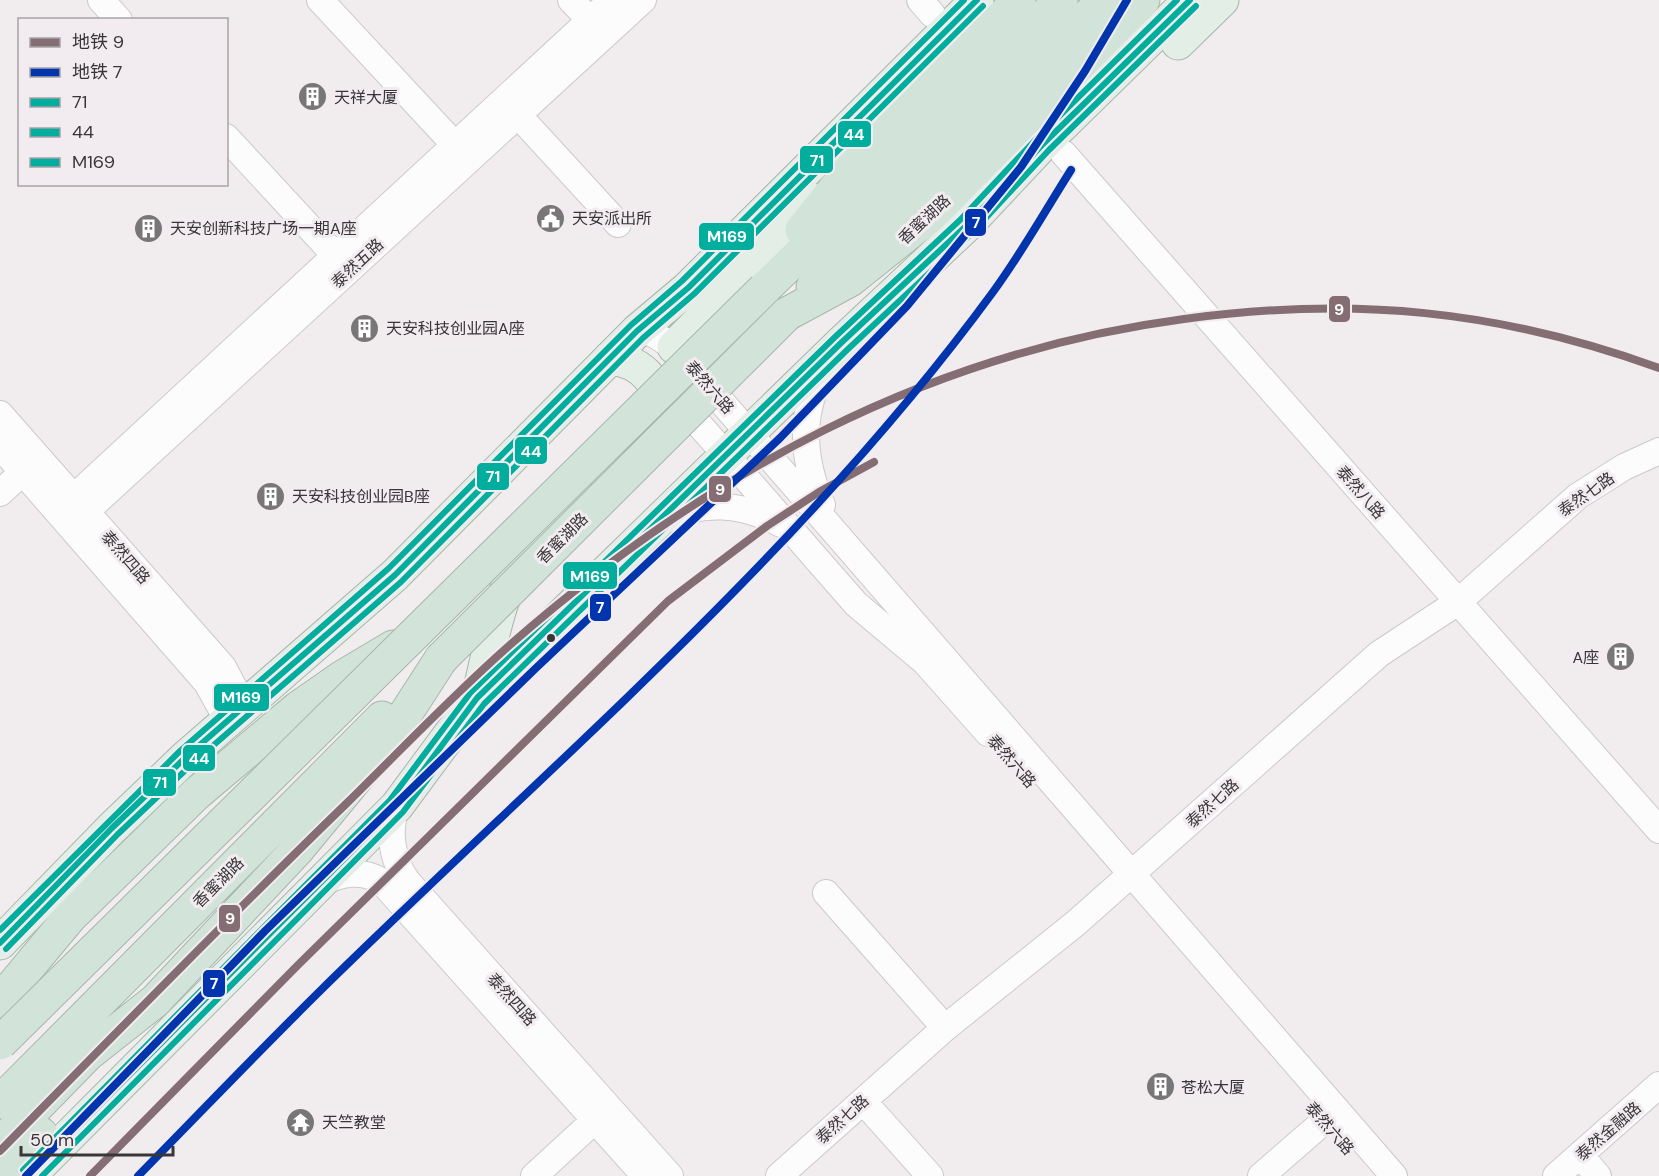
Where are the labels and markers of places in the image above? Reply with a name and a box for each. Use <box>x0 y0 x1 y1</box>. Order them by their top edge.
building icon: 天祥大厦 <box>297 81 329 113</box>
place label: 天祥大厦 <box>334 87 398 108</box>
public building icon: 天安派出所 <box>535 202 567 234</box>
place label: 天安派出所 <box>572 208 652 229</box>
building icon: 天安创新科技广场一期A座 <box>133 212 165 244</box>
place label: 天安创新科技广场一期A座 <box>170 218 357 239</box>
building icon: 天安科技创业园A座 <box>349 312 381 344</box>
place label: 天安科技创业园A座 <box>386 318 525 339</box>
building icon: 天安科技创业园B座 <box>255 480 287 512</box>
place label: 天安科技创业园B座 <box>292 486 430 507</box>
unlabelled marker <box>545 632 557 644</box>
building icon: A座 <box>1604 641 1636 673</box>
place label: A座 <box>1572 647 1599 668</box>
building icon: 苍松大厦 <box>1144 1071 1176 1103</box>
place label: 苍松大厦 <box>1181 1077 1245 1098</box>
temple icon: 天竺教堂 <box>285 1106 317 1138</box>
place label: 天竺教堂 <box>322 1112 386 1133</box>

